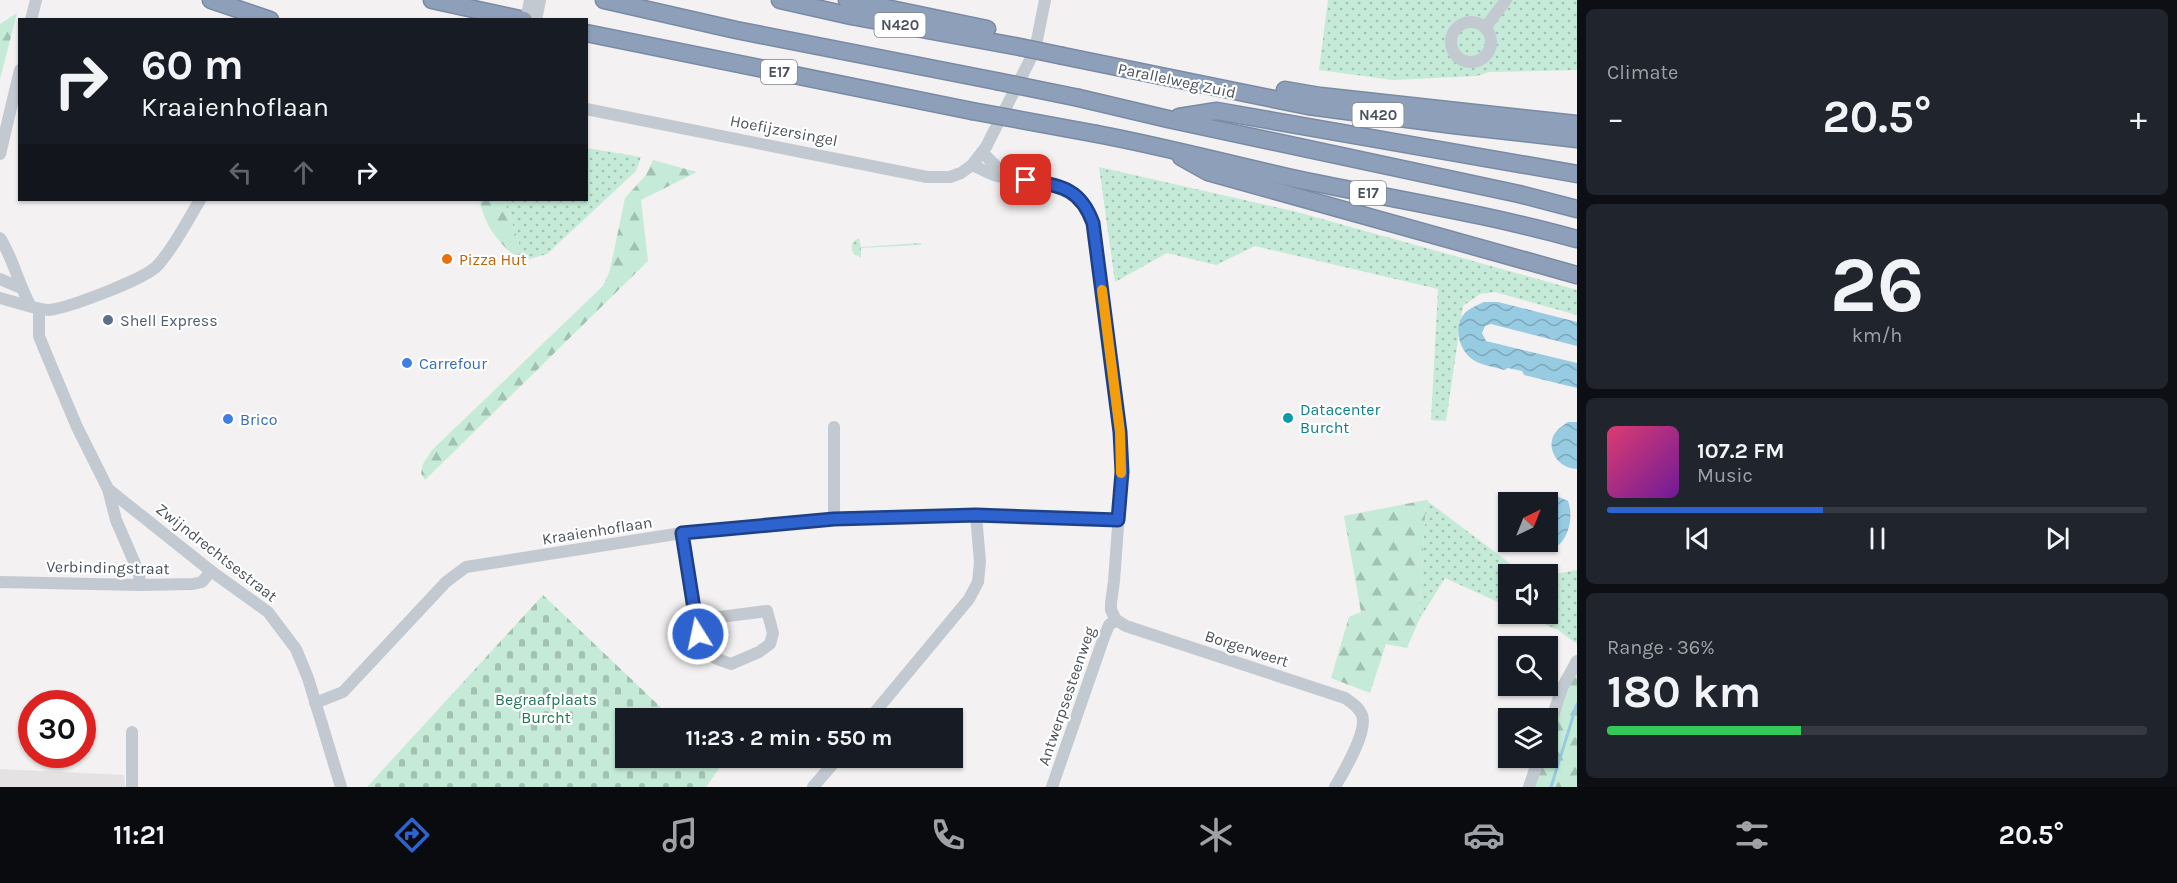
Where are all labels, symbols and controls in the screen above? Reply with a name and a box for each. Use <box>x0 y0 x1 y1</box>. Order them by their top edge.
road number: N420 <box>874 13 926 37</box>
text: 60 m <box>141 40 244 90</box>
icon: right <box>42 42 120 120</box>
street label: Parallelweg Zuid <box>1116 59 1238 102</box>
road number: E17 <box>761 60 797 84</box>
text: Climate <box>1607 61 1678 84</box>
text: Kraaienhoflaan <box>141 91 329 123</box>
text: 20.5° <box>1822 91 1932 143</box>
text: − <box>1607 99 1624 137</box>
text: + <box>2130 99 2147 137</box>
road number: N420 <box>1352 103 1404 127</box>
street label: Hoefijzersingel <box>729 111 839 150</box>
pin <box>1000 154 1051 205</box>
icon: left <box>224 156 257 189</box>
icon: ahead <box>287 156 320 189</box>
icon: right <box>350 156 383 189</box>
icon: arrive <box>1009 163 1042 196</box>
road number: E17 <box>1350 181 1386 205</box>
text: 26 <box>1830 239 1924 331</box>
place label: Pizza Hut <box>459 250 527 269</box>
marker: Pizza Hut <box>440 252 454 266</box>
place label: Shell Express <box>120 311 218 330</box>
marker: Shell Express <box>101 313 115 327</box>
text: km/h <box>1852 324 1902 347</box>
place label: Carrefour <box>419 354 487 373</box>
marker: Carrefour <box>400 356 414 370</box>
place label: Datacenter Burcht <box>1300 400 1381 437</box>
place label: Brico <box>240 410 278 429</box>
marker: Datacenter Burcht <box>1281 411 1295 425</box>
marker: Brico <box>221 412 235 426</box>
text: 107.2 FM <box>1697 438 1785 464</box>
text: Music <box>1697 464 1753 487</box>
north arrow <box>1498 492 1558 552</box>
map controls <box>1498 492 1558 768</box>
street label: Zwijndrechtsestraat <box>152 499 281 606</box>
street label: Kraaienhoflaan <box>541 512 654 549</box>
icon: previous <box>1681 522 1714 555</box>
icon: pause <box>1861 522 1894 555</box>
icon: next <box>2041 522 2074 555</box>
street label: Verbindingstraat <box>46 557 170 578</box>
button: sound <box>1498 564 1558 624</box>
position arrow <box>666 602 730 666</box>
street label: Antwerpsesteenweg <box>1034 624 1099 768</box>
street label: Borgerweert <box>1203 626 1291 671</box>
button: search <box>1498 636 1558 696</box>
text: Range · 36% <box>1607 636 1715 659</box>
text: 180 km <box>1607 666 1761 718</box>
speed limit sign: 30 <box>18 690 96 768</box>
park label: Begraafplaats Burcht <box>495 690 597 727</box>
button: layers <box>1498 708 1558 768</box>
text: 11:23 · 2 min · 550 m <box>686 725 892 751</box>
icon: directions <box>391 814 433 856</box>
icon: music <box>659 814 701 856</box>
icon: phone <box>927 814 969 856</box>
icon: climate <box>1195 814 1237 856</box>
icon: car <box>1463 814 1505 856</box>
icon: filters <box>1731 814 1773 856</box>
text: 11:21 <box>113 819 165 851</box>
text: 20.5° <box>1999 819 2064 851</box>

